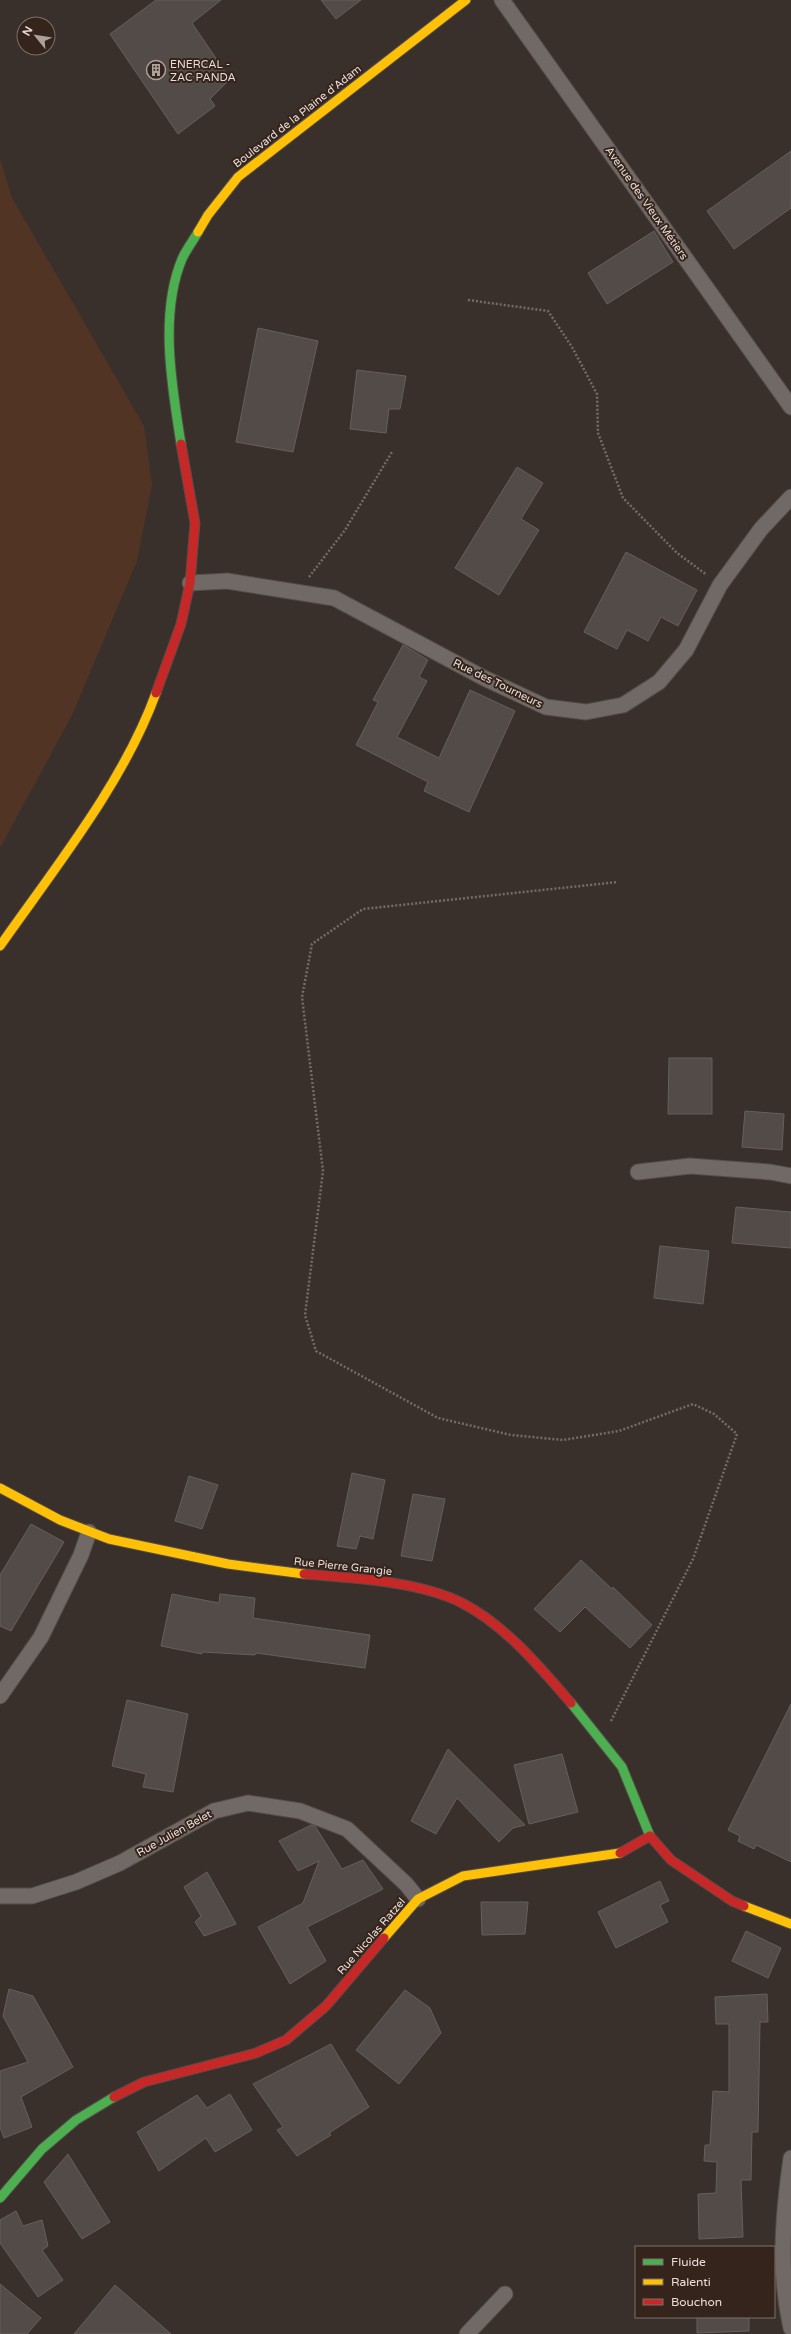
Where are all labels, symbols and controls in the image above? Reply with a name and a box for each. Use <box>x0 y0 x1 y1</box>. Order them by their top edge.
north arrow <box>16 16 56 56</box>
text: N <box>20 24 36 38</box>
place label: ENERCAL - ZAC PANDA <box>170 58 236 84</box>
building icon: ENERCAL - ZAC PANDA <box>145 59 167 81</box>
street label: Boulevard de la Plaine d'Adam <box>231 62 364 170</box>
street label: Avenue des Vieux Métiers <box>603 144 691 262</box>
street label: Rue des Tourneurs <box>451 656 545 711</box>
street label: Rue Pierre Grangie <box>293 1555 393 1578</box>
street label: Rue Julien Belet <box>135 1807 214 1859</box>
street label: Rue Nicolas Ratzel <box>335 1895 408 1977</box>
legend <box>635 2246 775 2318</box>
text: Fluide <box>671 2255 706 2269</box>
text: Ralenti <box>671 2275 711 2289</box>
text: Bouchon <box>671 2295 722 2309</box>

